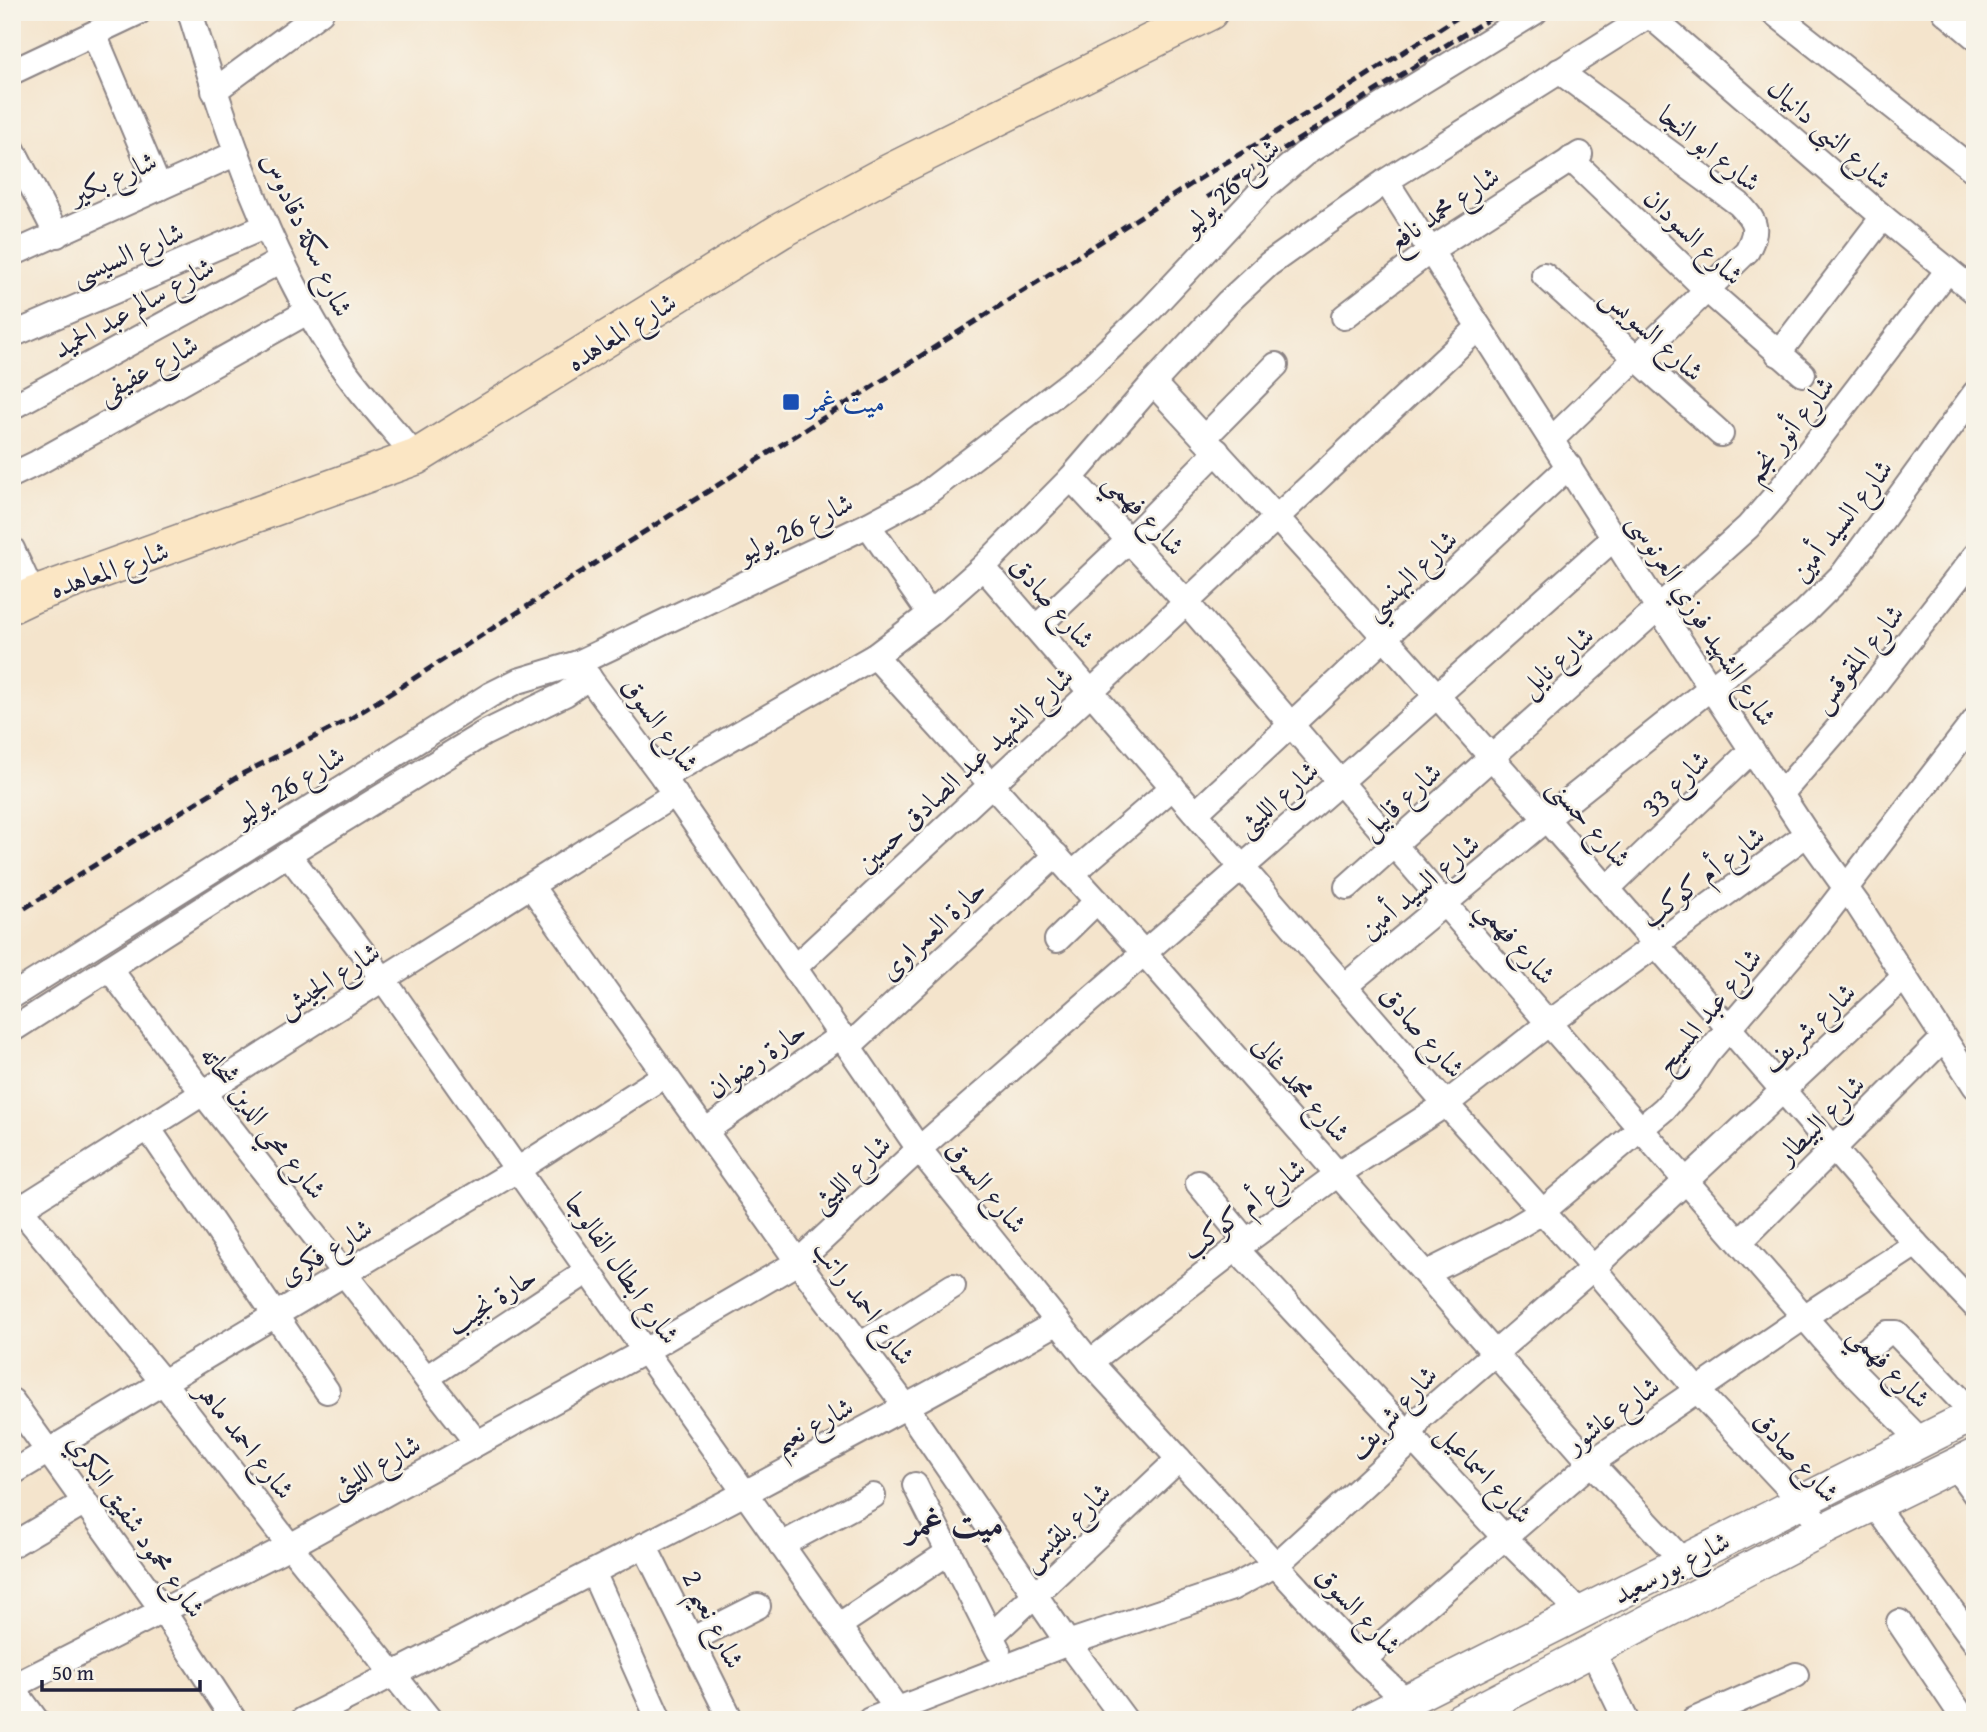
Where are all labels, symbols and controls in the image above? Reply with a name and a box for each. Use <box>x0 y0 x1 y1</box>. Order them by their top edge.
street label: شارع النبى دانيال <box>1756 67 1902 201</box>
street label: شارع ابو النجا <box>1647 94 1771 204</box>
street label: شارع 26 يوليو <box>1169 128 1291 249</box>
street label: شارع بكير <box>60 139 165 219</box>
street label: شارع سكة دقادوس <box>249 144 365 325</box>
street label: شارع محمد نافع <box>1378 155 1511 265</box>
street label: شارع السودان <box>1632 177 1754 297</box>
street label: شارع السيسى <box>64 210 191 298</box>
street label: شارع سالم عبد الحميد <box>44 245 224 372</box>
street label: شارع السويس <box>1590 275 1714 393</box>
street label: شارع المعاهده <box>557 280 686 384</box>
street label: شارع عفيفى <box>88 323 207 416</box>
street label: شارع أنور نجم <box>1734 366 1849 495</box>
place label: ميت غمر <box>804 381 885 422</box>
marker: ميت غمر <box>781 392 801 412</box>
street label: شارع السيد أمين <box>1779 449 1905 593</box>
street label: شارع فهمي <box>1090 461 1196 569</box>
street label: شارع 26 يوليو <box>727 481 861 577</box>
street label: شارع الشهيد فوزي العرنوسى <box>1615 504 1788 736</box>
street label: شارع البهنسي <box>1353 519 1471 633</box>
street label: شارع المعاهده <box>44 529 175 612</box>
street label: شارع صادق <box>998 546 1106 660</box>
street label: شارع المقوقس <box>1800 594 1916 723</box>
street label: شارع نايل <box>1509 615 1605 709</box>
street label: شارع الشهيد عبد الصادق حسين <box>845 656 1085 884</box>
street label: شارع السوق <box>609 667 710 783</box>
street label: شارع 26 يوليو <box>223 734 354 840</box>
street label: شارع 33 <box>1631 739 1721 829</box>
street label: شارع الليثى <box>1226 750 1330 848</box>
street label: شارع قابيل <box>1349 751 1453 851</box>
street label: شارع حسنى <box>1536 767 1642 879</box>
street label: شارع أم كوكب <box>1631 815 1776 940</box>
street label: شارع السيد أمين <box>1349 823 1491 951</box>
street label: حارة العمراوى <box>869 868 994 989</box>
street label: شارع فهمي <box>1463 888 1567 998</box>
street label: شارع الجيش <box>268 931 390 1030</box>
street label: شارع عبد المسيح <box>1644 938 1775 1084</box>
street label: شارع شريف <box>1751 972 1867 1084</box>
street label: شارع صادق <box>1368 975 1476 1089</box>
street label: حارة رضوان <box>697 1009 814 1108</box>
street label: شارع محمد غالى <box>1241 1024 1361 1154</box>
street label: شارع محي الدين شحاته <box>186 1036 338 1212</box>
street label: شارع البيطار <box>1763 1064 1877 1178</box>
street label: شارع الليثى <box>800 1124 902 1224</box>
street label: شارع السوق <box>934 1130 1038 1244</box>
street label: شارع أم كوكب <box>1172 1147 1317 1272</box>
street label: شارع ابطال الفالوجا <box>553 1183 691 1354</box>
street label: شارع فكرى <box>270 1206 381 1298</box>
street label: شارع احمد راتب <box>801 1230 926 1376</box>
street label: حارة نجيب <box>437 1255 544 1344</box>
street label: شارع فهمي <box>1835 1314 1941 1422</box>
street label: شارع شريف <box>1337 1355 1449 1471</box>
street label: شارع عاشور <box>1553 1365 1670 1467</box>
street label: شارع احمد ماهر <box>182 1369 306 1510</box>
street label: شارع نعيم <box>765 1385 864 1469</box>
street label: شارع صادق <box>1741 1400 1850 1514</box>
street label: شارع اسماعيل <box>1425 1413 1543 1535</box>
street label: شارع الليثى <box>322 1423 430 1510</box>
street label: شارع محمود شفيق البكري <box>55 1424 217 1628</box>
street label: شارع بلقيس <box>1010 1472 1122 1583</box>
district label: ميت غمر <box>902 1497 1004 1548</box>
street label: شارع بورسعيد <box>1605 1519 1739 1617</box>
street label: شارع السوق <box>1304 1555 1412 1667</box>
street label: شارع نعيم 2 <box>666 1562 756 1679</box>
scale bar <box>42 1648 200 1692</box>
text: 50 m <box>52 1657 94 1688</box>

